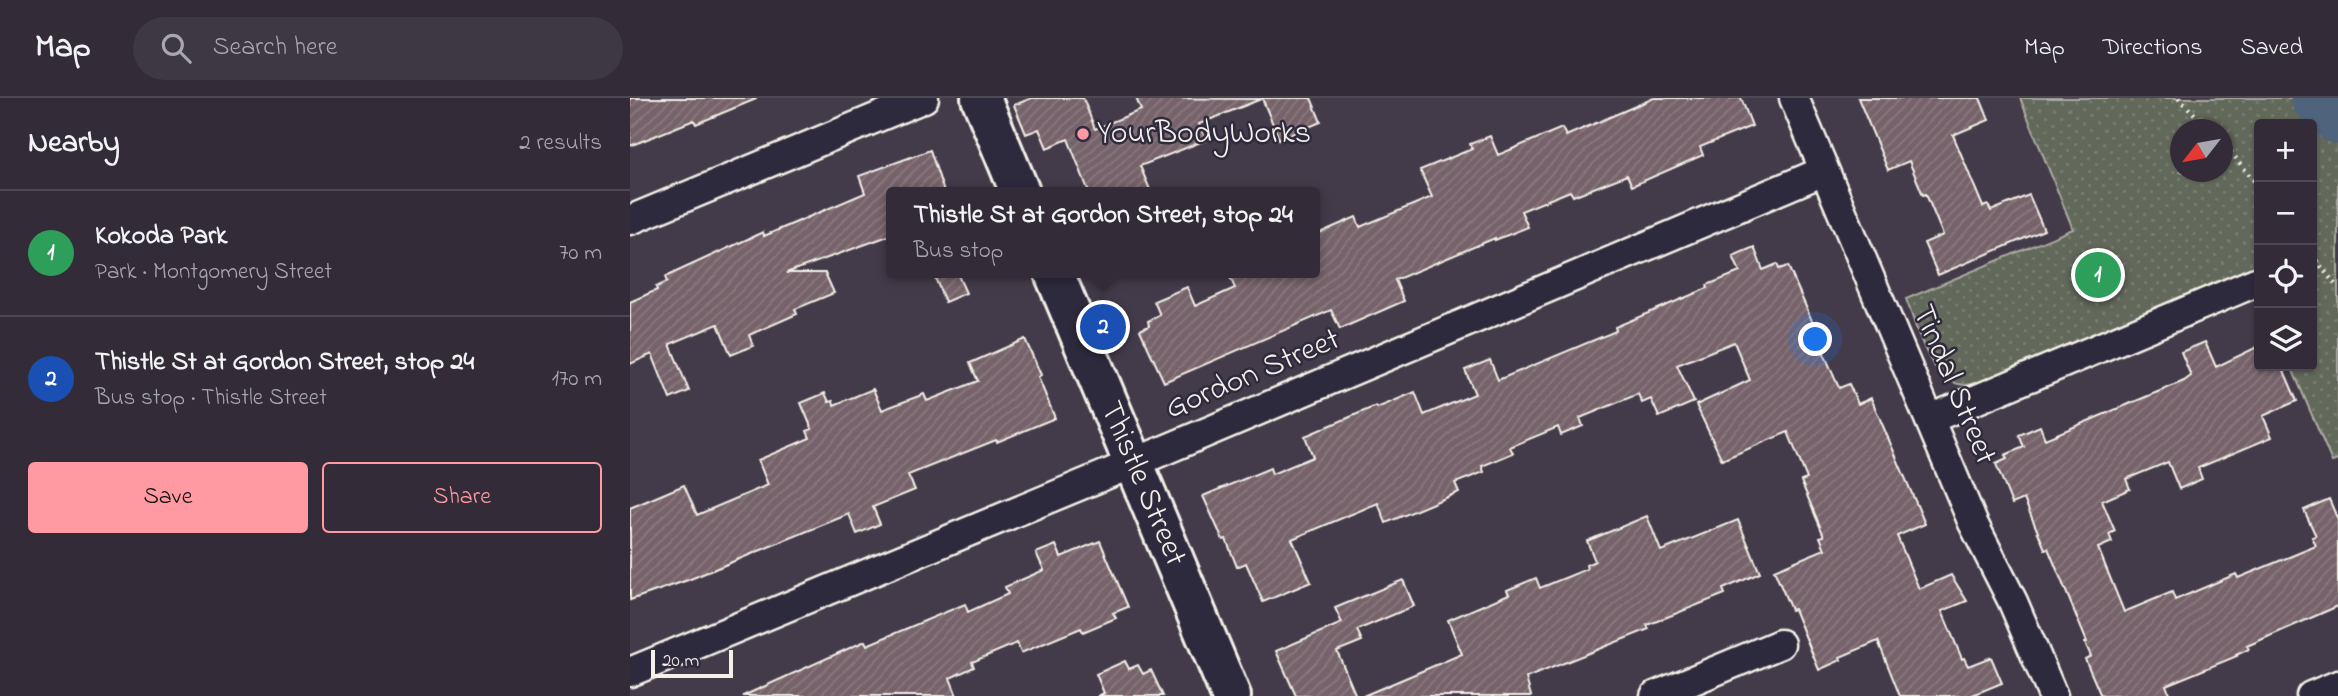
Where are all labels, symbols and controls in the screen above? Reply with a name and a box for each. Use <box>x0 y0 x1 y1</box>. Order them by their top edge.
search box <box>133 17 623 80</box>
text: Map <box>35 24 91 72</box>
icon: search <box>157 29 195 67</box>
text: Search here <box>213 29 337 67</box>
text: Map <box>2024 31 2065 66</box>
text: Directions <box>2103 31 2202 66</box>
text: Saved <box>2240 31 2303 66</box>
place label: YourBodyWorks <box>1097 111 1311 158</box>
north arrow <box>2170 119 2233 182</box>
map controls <box>2254 119 2317 371</box>
button: + <box>2254 119 2317 182</box>
text: Nearby <box>28 122 120 166</box>
marker: YourBodyWorks <box>1075 126 1091 142</box>
text: 2 results <box>519 127 602 160</box>
button: − <box>2254 182 2317 245</box>
popup <box>886 187 1320 278</box>
text: Thistle St at Gordon Street, stop 24 <box>913 197 1293 235</box>
text: Kokoda Park <box>95 218 227 256</box>
text: Bus stop <box>913 235 1003 268</box>
text: 1 <box>47 237 55 270</box>
text: 70 m <box>559 237 602 270</box>
button: locate <box>2254 245 2317 308</box>
pin: 1 <box>2075 249 2121 301</box>
text: Park · Montgomery Street <box>95 256 332 289</box>
street label: Tindal Street <box>1898 298 2008 472</box>
pin: 2 <box>1080 301 1126 353</box>
button: layers <box>2254 308 2317 371</box>
street label: Gordon Street <box>1158 317 1348 433</box>
your location <box>1798 322 1832 356</box>
text: Thistle St at Gordon Street, stop 24 <box>95 344 474 382</box>
text: 2 <box>45 363 57 396</box>
text: 170 m <box>552 363 602 396</box>
text: Bus stop · Thistle Street <box>95 382 327 415</box>
street label: Thistle Street <box>1086 394 1198 574</box>
button: Save <box>28 462 308 533</box>
button: Share <box>322 462 602 533</box>
scale bar <box>651 647 733 679</box>
text: 20 m <box>662 648 699 675</box>

